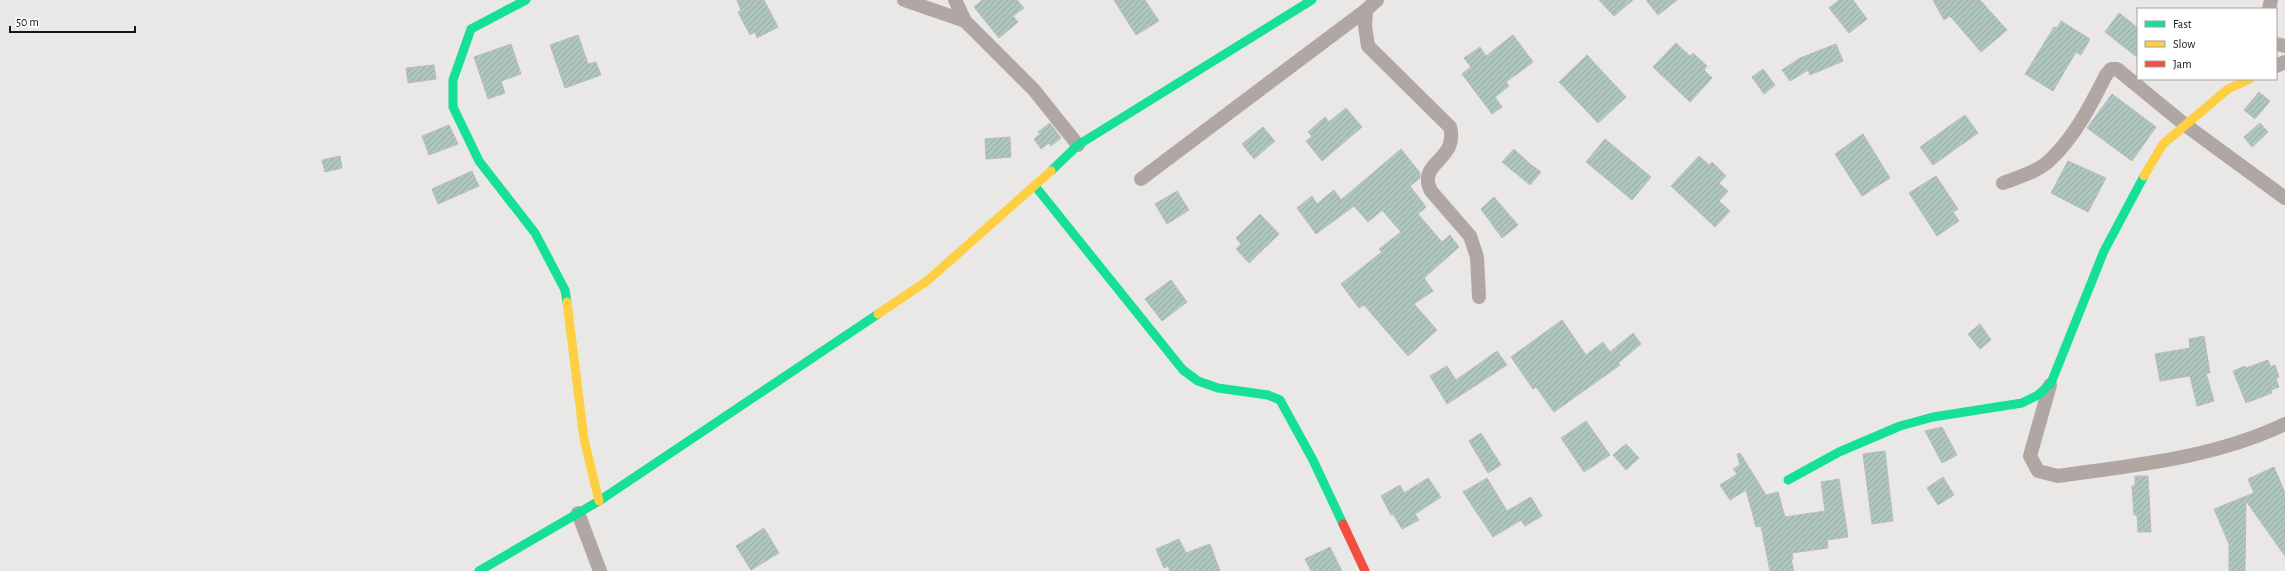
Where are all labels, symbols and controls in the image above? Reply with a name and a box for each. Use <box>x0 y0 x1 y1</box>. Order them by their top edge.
scale bar <box>10 8 135 34</box>
legend <box>2137 8 2277 80</box>
text: 50 m <box>16 16 39 28</box>
text: Fast <box>2173 18 2192 30</box>
text: Slow <box>2173 38 2195 50</box>
text: Jam <box>2173 58 2192 70</box>

